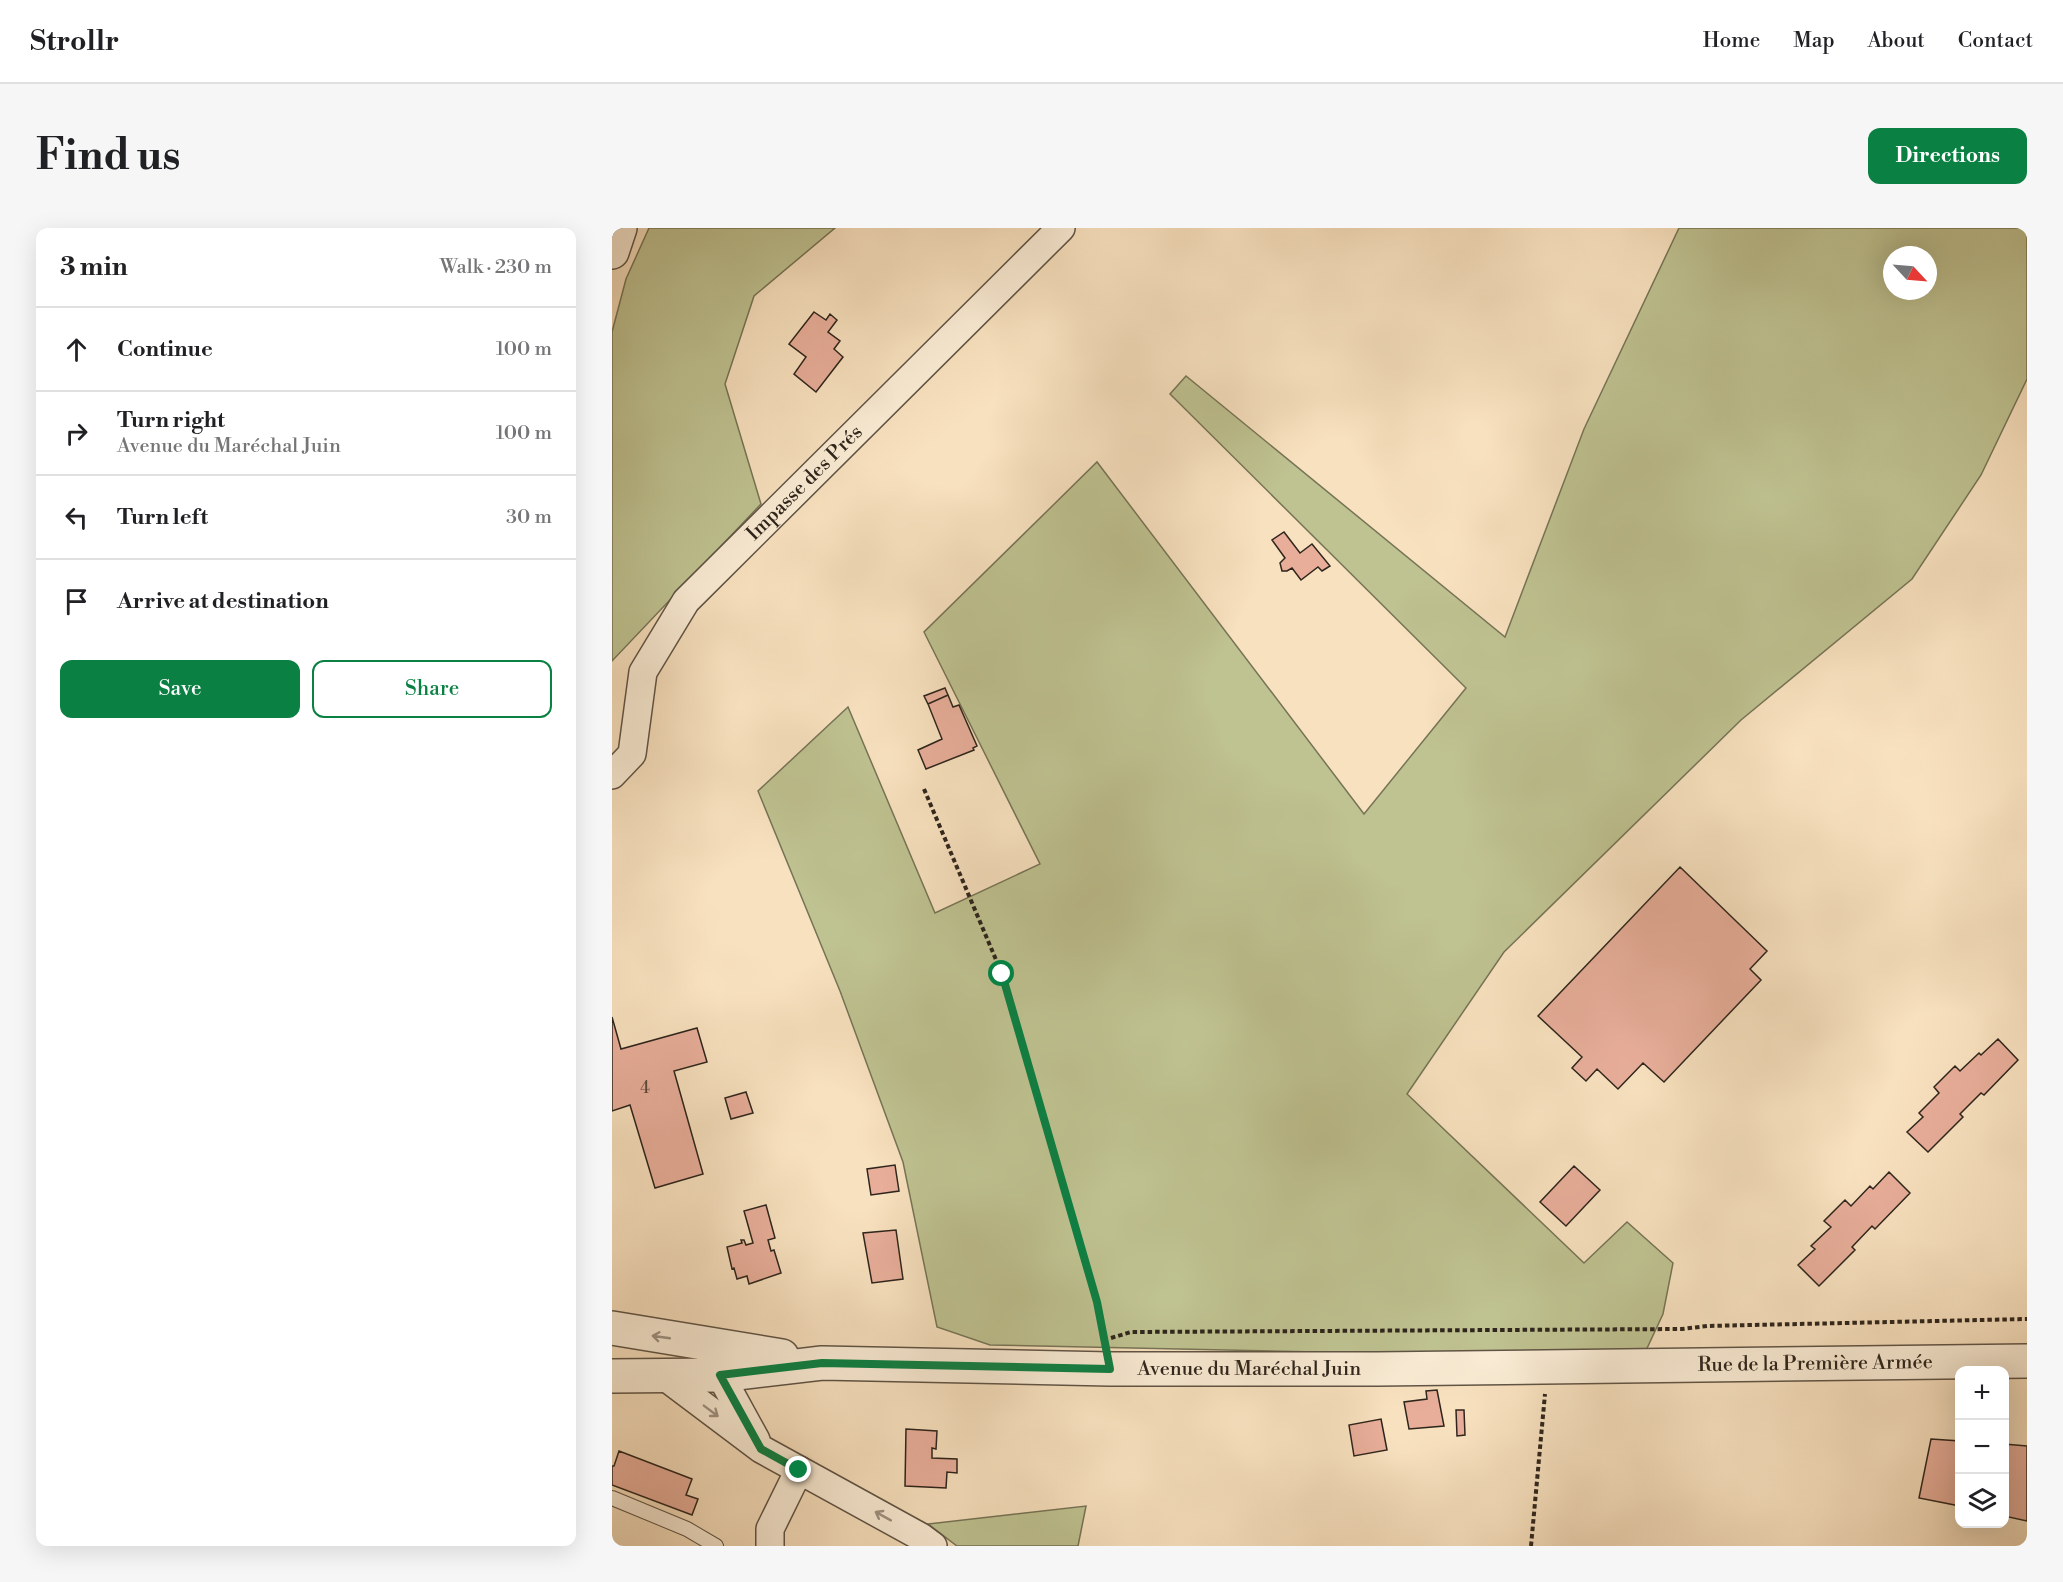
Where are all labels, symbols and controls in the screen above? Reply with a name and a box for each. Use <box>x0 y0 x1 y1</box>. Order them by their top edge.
text: Strollr <box>30 24 119 59</box>
text: Home <box>1703 28 1760 54</box>
text: Map <box>1793 28 1835 54</box>
text: About <box>1868 28 1925 54</box>
text: Contact <box>1958 28 2033 54</box>
button: Directions <box>1868 128 2027 184</box>
text: Find us <box>36 130 180 183</box>
north arrow <box>1883 246 1937 300</box>
text: 3 min <box>60 251 128 283</box>
text: Walk · 230 m <box>440 255 552 280</box>
icon: ahead <box>60 333 93 366</box>
text: Continue <box>117 336 213 363</box>
text: 100 m <box>496 337 552 362</box>
text: Turn right <box>117 407 225 434</box>
icon: right <box>60 417 93 450</box>
street label: Impasse des Prés <box>741 420 868 546</box>
text: 100 m <box>496 421 552 446</box>
text: Avenue du Maréchal Juin <box>117 434 341 459</box>
icon: left <box>60 501 93 534</box>
text: Turn left <box>117 504 208 531</box>
text: 30 m <box>506 505 552 530</box>
icon: arrive <box>60 585 93 618</box>
text: Arrive at destination <box>117 588 329 615</box>
button: Save <box>60 660 300 718</box>
button: Share <box>312 660 552 718</box>
route start <box>988 960 1014 986</box>
house number: 4 <box>640 1078 650 1098</box>
one-way arrow <box>651 1331 671 1342</box>
street label: Rue de la Première Armée <box>1698 1350 1933 1378</box>
street label: Avenue du Maréchal Juin <box>1136 1357 1361 1382</box>
map controls <box>1955 1366 2009 1528</box>
button: + <box>1955 1366 2009 1420</box>
one-way arrow <box>702 1405 718 1418</box>
button: − <box>1955 1420 2009 1474</box>
route end <box>785 1456 811 1482</box>
button: layers <box>1955 1474 2009 1528</box>
one-way arrow <box>875 1510 892 1522</box>

